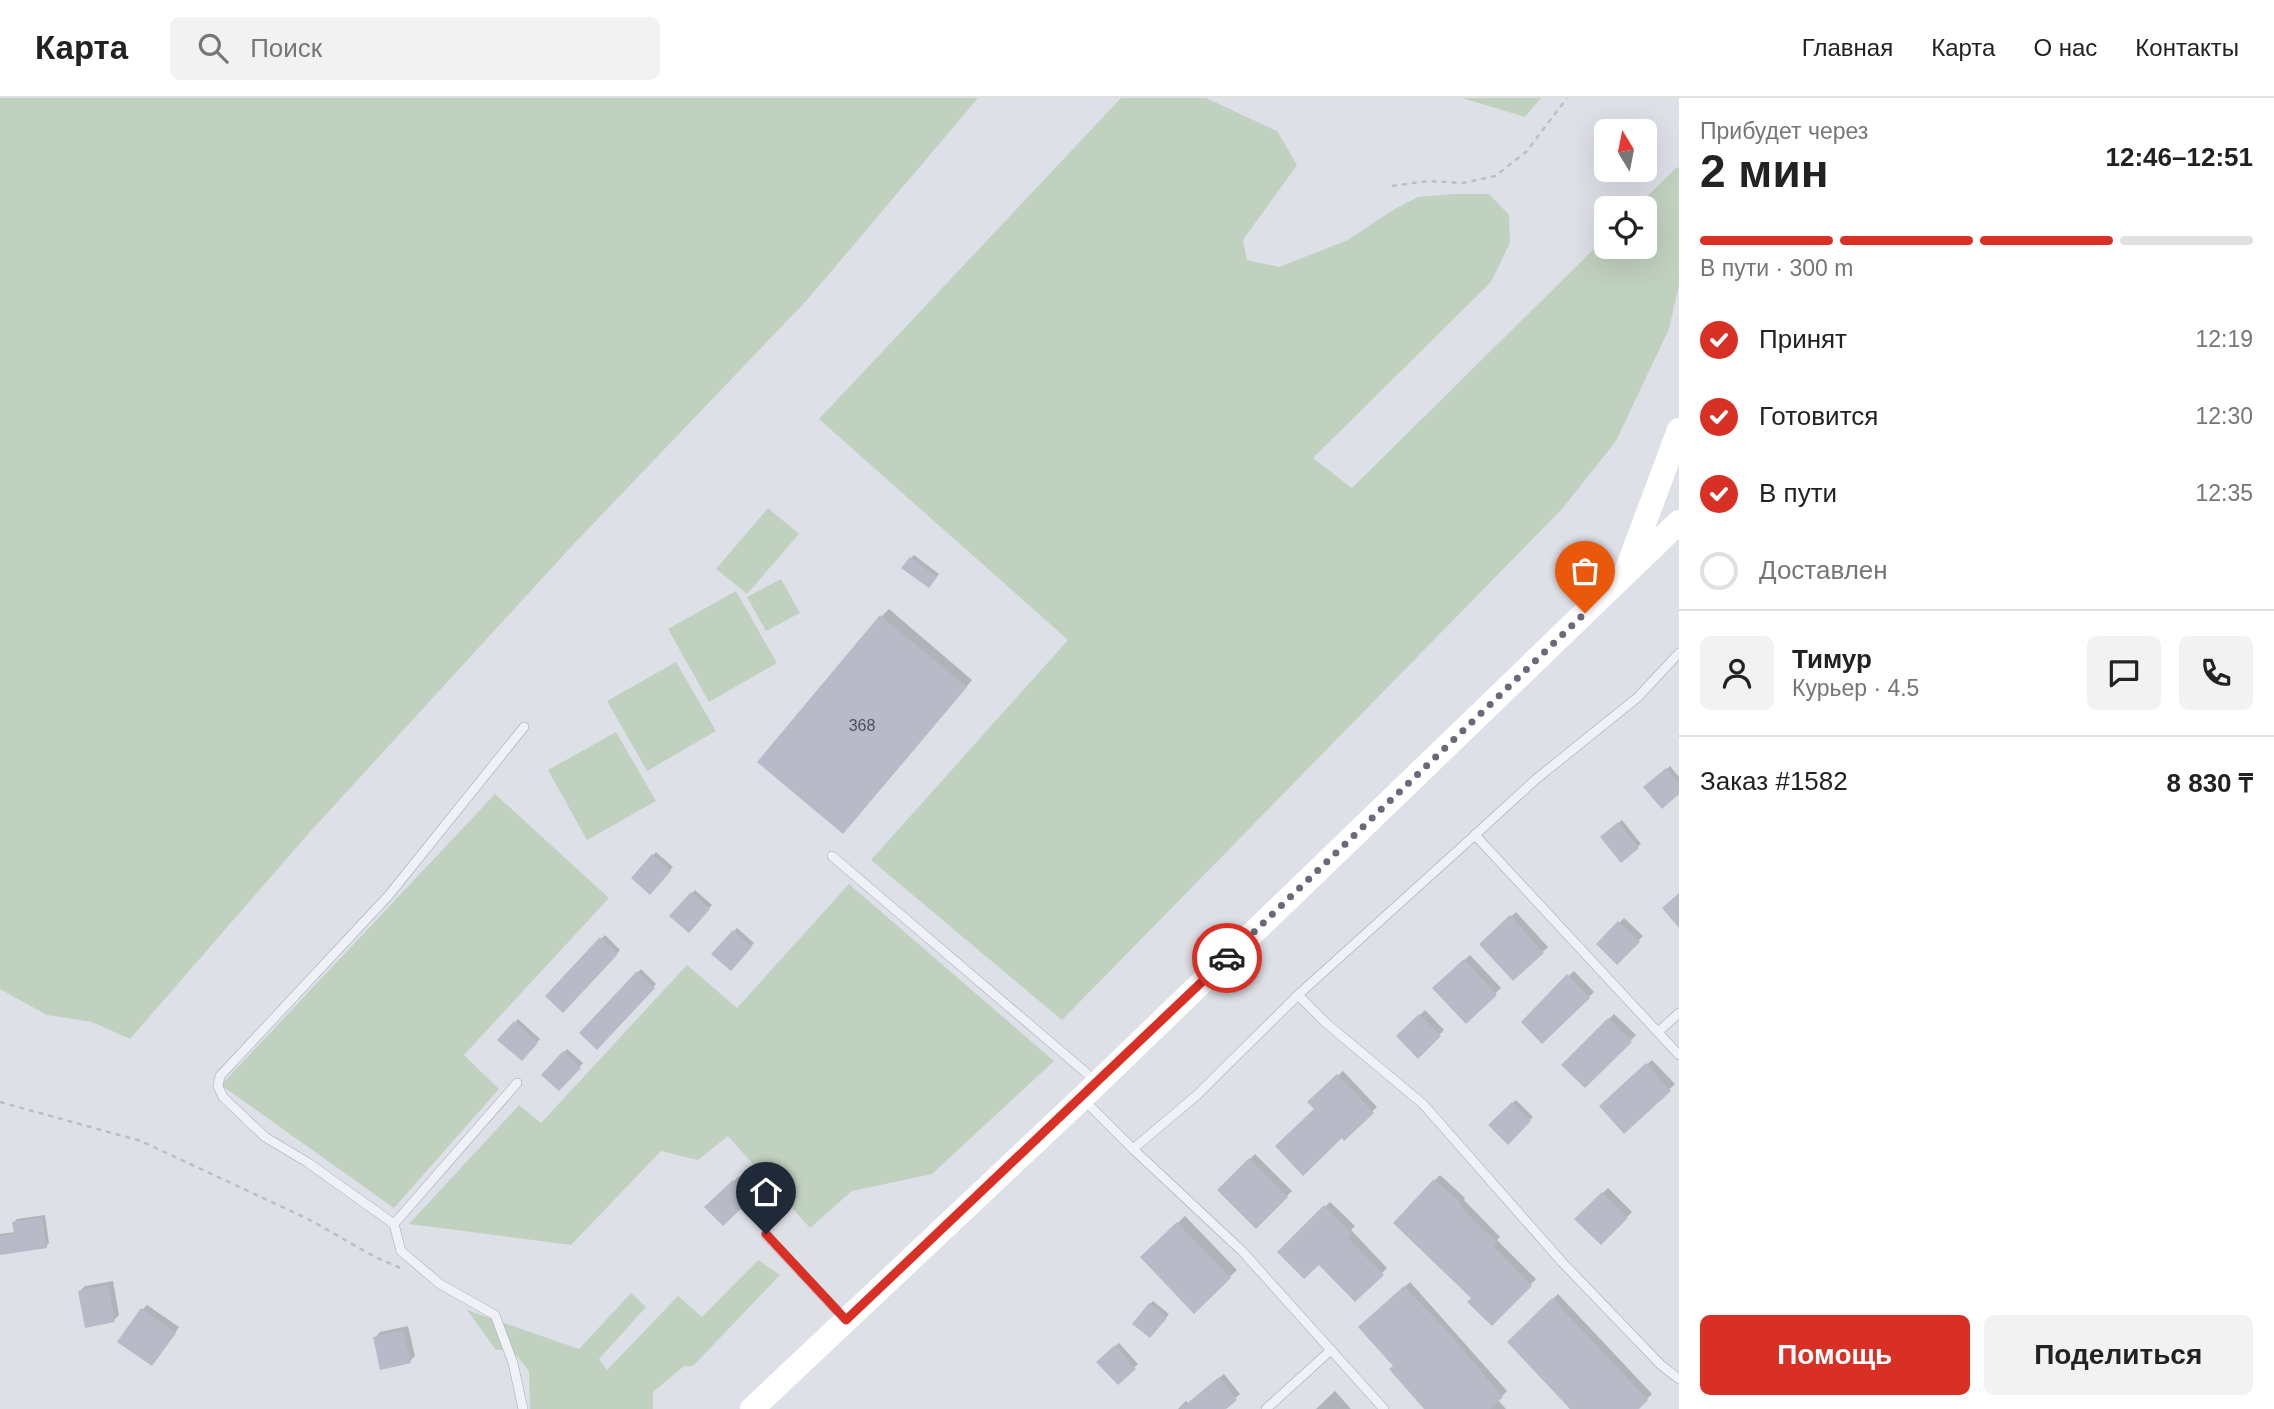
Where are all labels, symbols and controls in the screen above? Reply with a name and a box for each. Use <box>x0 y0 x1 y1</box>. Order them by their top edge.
search box <box>170 17 660 80</box>
text: Карта <box>35 29 128 66</box>
icon: search <box>194 29 232 67</box>
text: Поиск <box>250 33 322 63</box>
text: Главная <box>1802 34 1893 61</box>
text: Карта <box>1931 34 1995 61</box>
text: О нас <box>2033 34 2097 61</box>
text: Контакты <box>2135 34 2239 61</box>
text: Прибудет через <box>1700 118 1868 144</box>
north arrow <box>1594 119 1657 182</box>
map controls <box>1594 119 1657 259</box>
text: 12:46–12:51 <box>2106 142 2253 172</box>
text: 2 мин <box>1700 145 1828 197</box>
button: locate <box>1594 196 1657 259</box>
text: В пути · 300 m <box>1700 255 1853 281</box>
icon: check <box>1700 321 1738 359</box>
text: Принят <box>1759 324 1847 354</box>
text: 12:19 <box>2195 326 2253 352</box>
icon: check <box>1700 398 1738 436</box>
text: Готовится <box>1759 401 1878 431</box>
text: 12:30 <box>2195 403 2253 429</box>
icon: check <box>1700 475 1738 513</box>
text: В пути <box>1759 478 1837 508</box>
text: 12:35 <box>2195 480 2253 506</box>
pin <box>1555 541 1615 613</box>
icon: bag <box>1566 552 1604 590</box>
text: Доставлен <box>1759 555 1888 585</box>
button: person <box>1700 636 1774 710</box>
button: chat <box>2087 636 2161 710</box>
button: phone <box>2179 636 2253 710</box>
text: Тимур <box>1792 644 1872 674</box>
text: Курьер · 4.5 <box>1792 675 1919 701</box>
house number: 368 <box>849 717 875 734</box>
text: Заказ #1582 <box>1700 766 1848 796</box>
text: 8 830 ₸ <box>2167 768 2253 798</box>
courier <box>1192 923 1262 993</box>
icon: car <box>1208 939 1246 977</box>
pin <box>736 1162 796 1234</box>
icon: home <box>747 1173 785 1211</box>
button: Помощь <box>1700 1315 1970 1395</box>
button: Поделиться <box>1984 1315 2253 1395</box>

